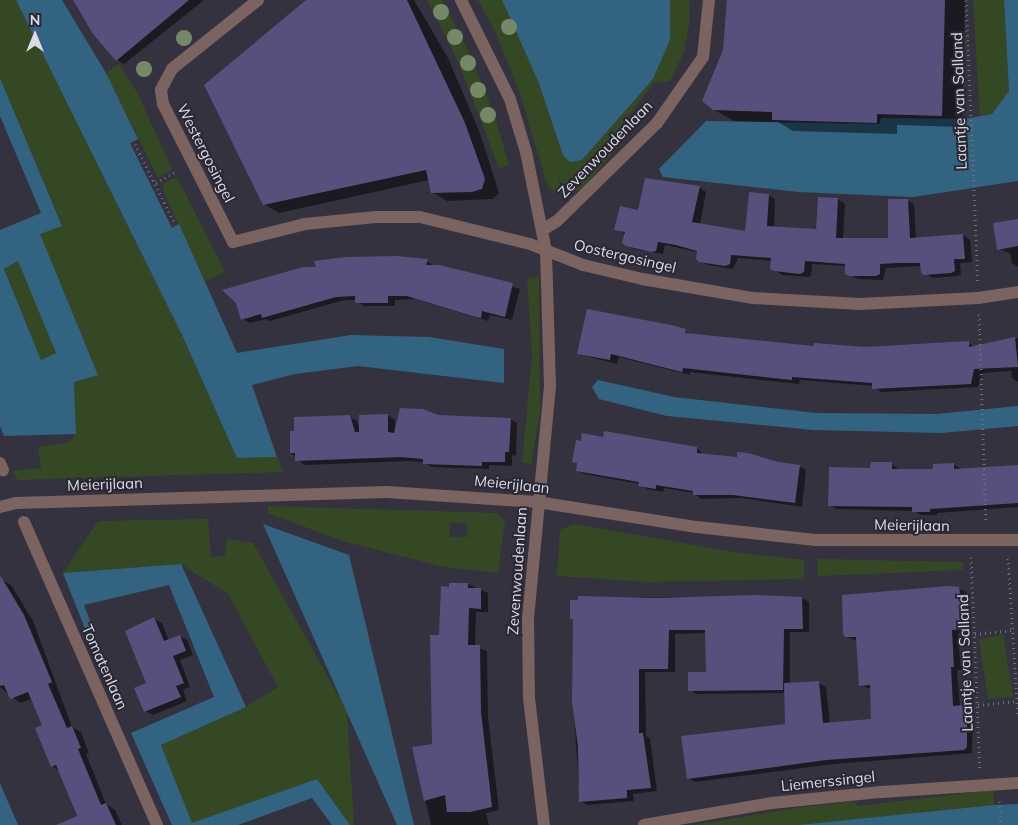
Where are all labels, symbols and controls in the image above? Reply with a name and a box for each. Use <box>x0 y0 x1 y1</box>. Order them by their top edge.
north arrow <box>10 10 60 60</box>
text: N <box>30 11 40 29</box>
street label: Laantje van Salland <box>948 32 970 170</box>
street label: Zevenwoudenlaan <box>554 97 656 201</box>
street label: Westergosingel <box>173 101 239 205</box>
street label: Oostergosingel <box>572 235 678 277</box>
street label: Meierijlaan <box>473 471 551 497</box>
street label: Meierijlaan <box>67 474 143 494</box>
street label: Zevenwoudenlaan <box>504 507 530 635</box>
street label: Meierijlaan <box>874 515 950 535</box>
street label: Laantje van Salland <box>954 594 976 732</box>
street label: Tomatenlaan <box>78 622 132 712</box>
street label: Liemerssingel <box>780 767 876 795</box>

